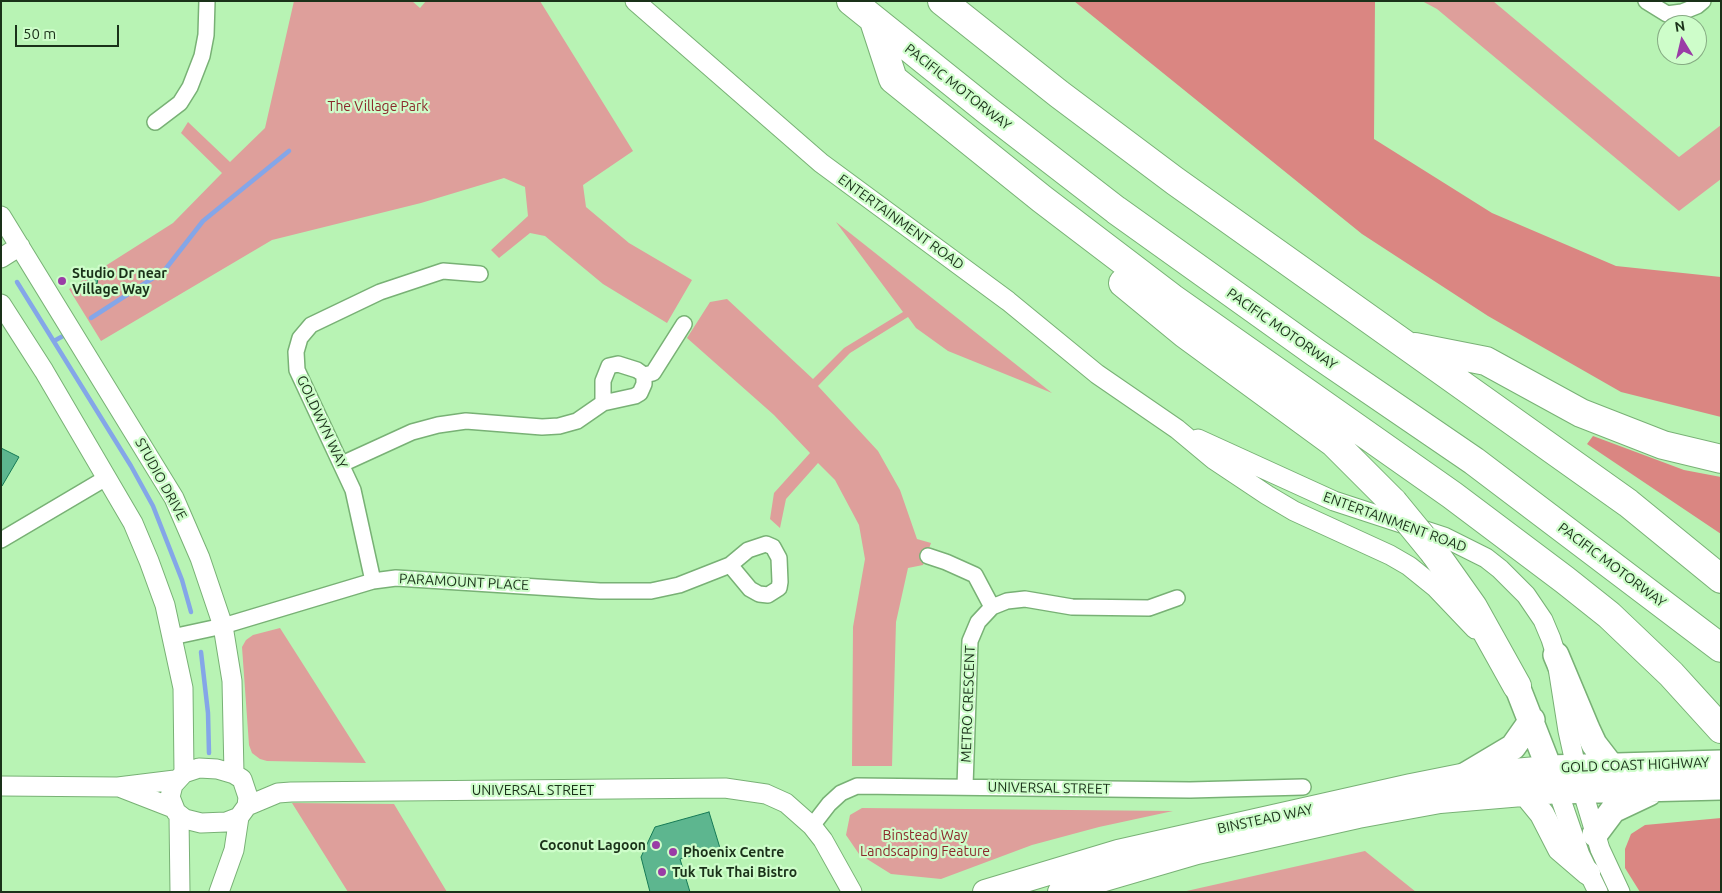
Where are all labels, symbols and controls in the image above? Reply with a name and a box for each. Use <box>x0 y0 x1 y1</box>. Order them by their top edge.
scale bar <box>18 15 121 47</box>
north arrow <box>1657 15 1707 65</box>
text: N <box>1673 17 1686 35</box>
text: 50 m <box>23 25 56 42</box>
street label: PACIFIC MOTORWAY <box>901 40 1015 134</box>
park label: The Village Park <box>328 98 428 114</box>
street label: ENTERTAINMENT ROAD <box>835 171 967 273</box>
place label: Studio Dr near Village Way <box>72 265 167 298</box>
marker: Studio Dr near Village Way <box>56 275 68 287</box>
street label: PACIFIC MOTORWAY <box>1224 285 1340 373</box>
street label: GOLDWYN WAY <box>293 373 351 471</box>
street label: STUDIO DRIVE <box>132 435 190 523</box>
street label: ENTERTAINMENT ROAD <box>1321 488 1469 556</box>
street label: PACIFIC MOTORWAY <box>1555 519 1669 611</box>
street label: PARAMOUNT PLACE <box>399 570 529 594</box>
street label: METRO CRESCENT <box>958 645 978 763</box>
street label: GOLD COAST HIGHWAY <box>1560 754 1710 776</box>
street label: UNIVERSAL STREET <box>988 779 1110 797</box>
street label: UNIVERSAL STREET <box>472 782 594 798</box>
street label: BINSTEAD WAY <box>1216 801 1314 837</box>
park label: Binstead Way Landscaping Feature <box>860 827 990 860</box>
place label: Coconut Lagoon <box>539 837 646 853</box>
marker: Coconut Lagoon <box>650 839 662 851</box>
place label: Phoenix Centre <box>683 844 784 860</box>
marker: Phoenix Centre <box>667 846 679 858</box>
place label: Tuk Tuk Thai Bistro <box>672 864 797 880</box>
marker: Tuk Tuk Thai Bistro <box>656 866 668 878</box>

